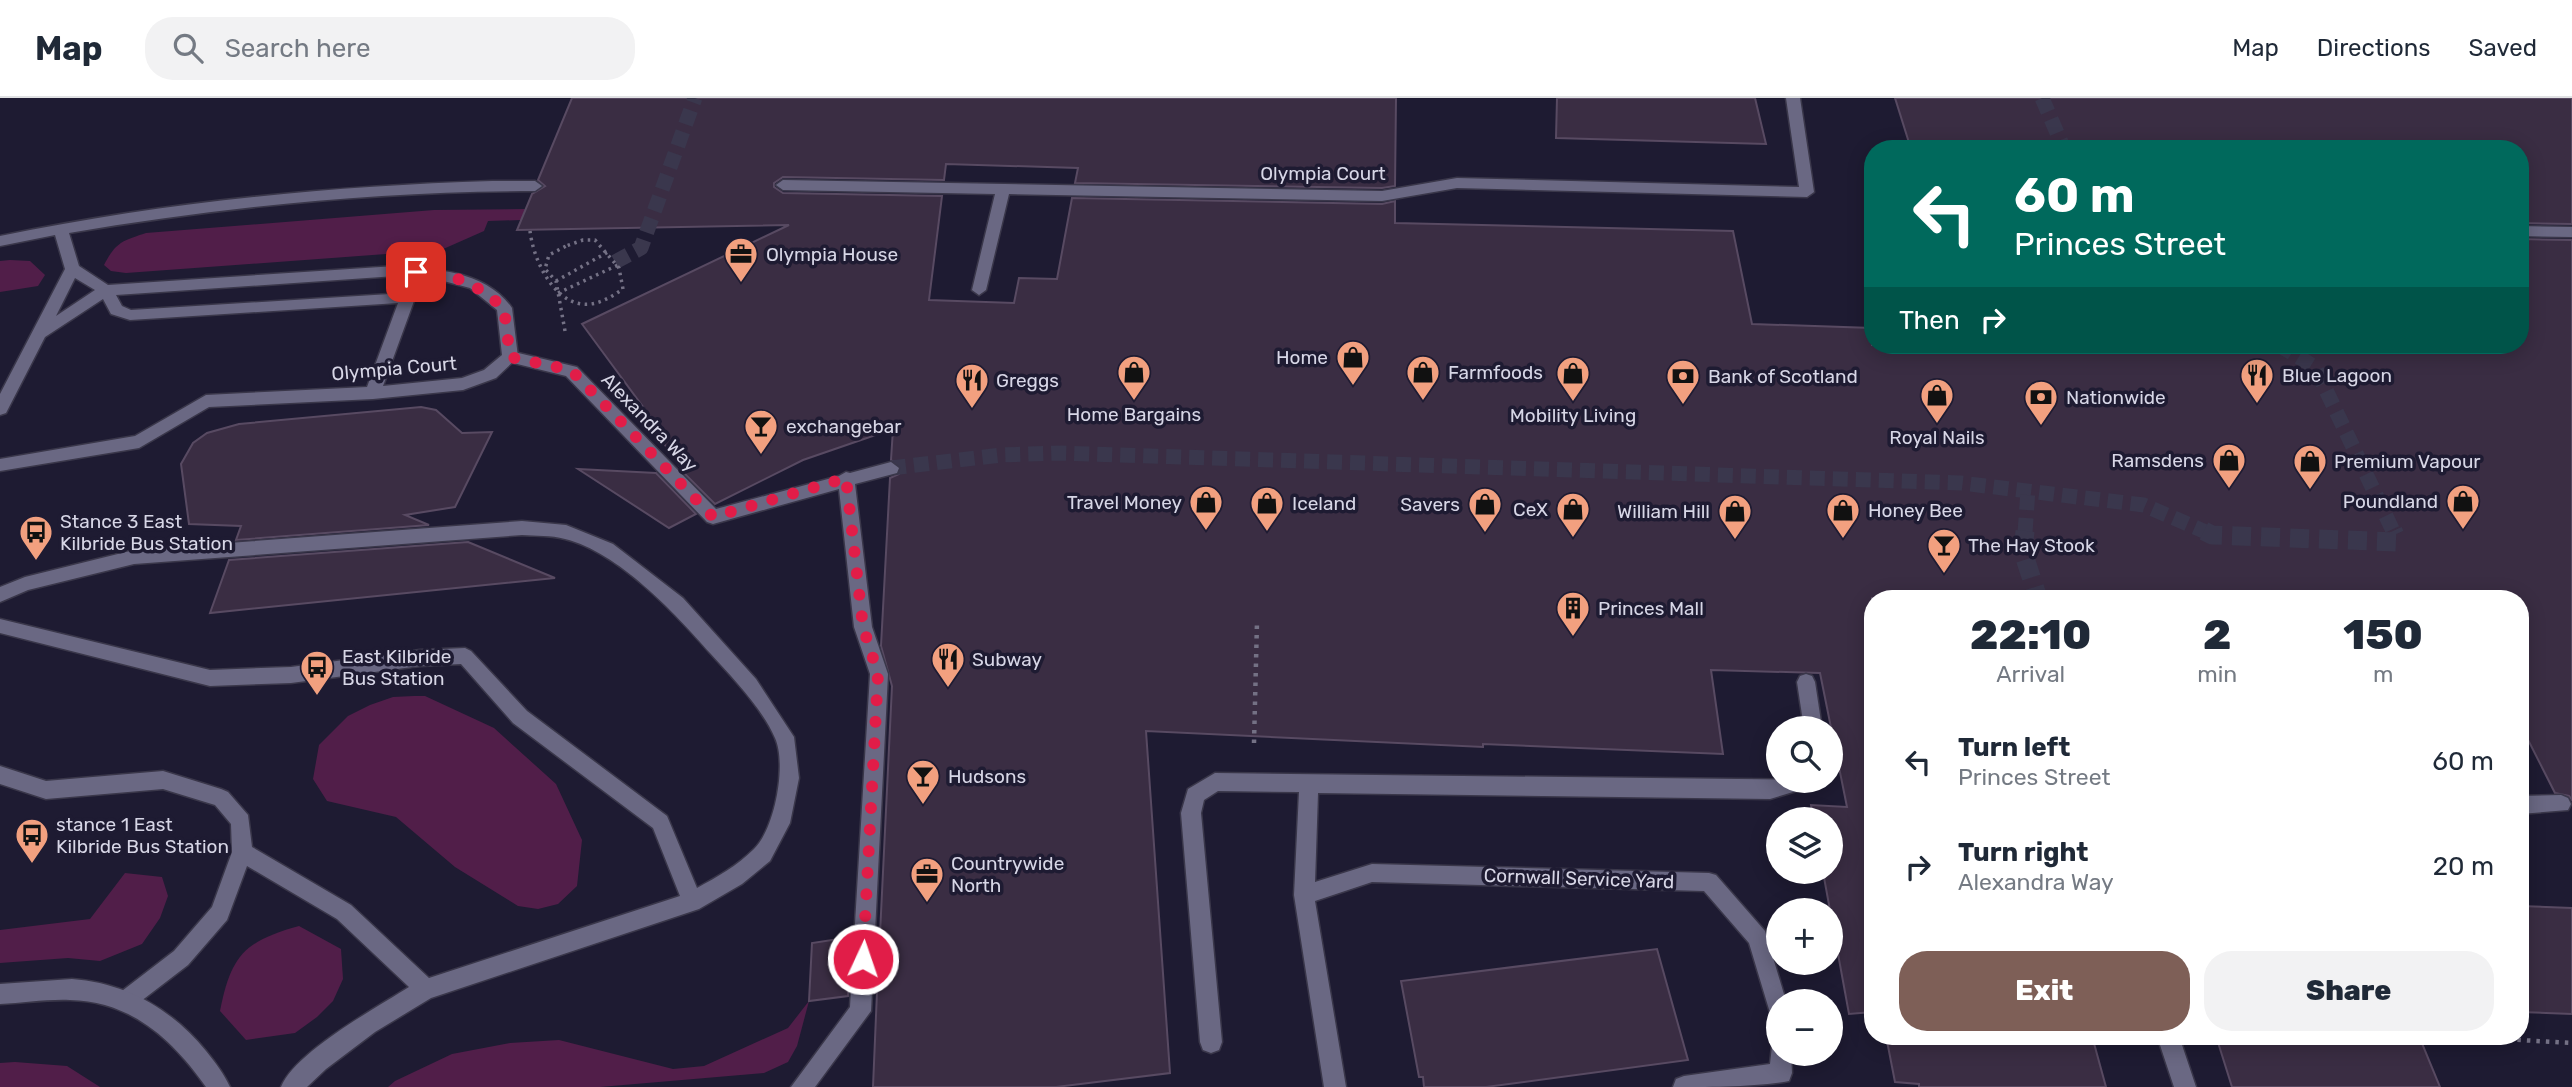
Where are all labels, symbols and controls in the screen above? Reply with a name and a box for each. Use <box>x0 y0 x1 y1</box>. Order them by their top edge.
search box <box>145 17 635 80</box>
text: Map <box>35 29 103 68</box>
icon: search <box>169 29 207 67</box>
text: Search here <box>225 33 370 64</box>
text: Map <box>2232 34 2279 62</box>
text: Directions <box>2317 34 2430 62</box>
text: Saved <box>2468 34 2537 62</box>
street label: Olympia Court <box>1260 162 1386 185</box>
text: 60 m <box>2014 166 2135 224</box>
icon: left <box>1899 168 1990 259</box>
text: Princes Street <box>2014 225 2226 263</box>
office icon: Olympia House <box>722 235 760 284</box>
pin <box>386 242 446 302</box>
place label: Olympia House <box>766 243 898 266</box>
icon: arrive <box>397 253 435 291</box>
icon: right <box>1974 301 2012 339</box>
text: Then <box>1899 305 1960 336</box>
shop icon: Home <box>1334 338 1372 387</box>
place label: Home <box>1276 346 1328 369</box>
street label: Olympia Court <box>330 352 458 385</box>
shop icon: Home Bargains <box>1115 353 1153 402</box>
shop icon: Farmfoods <box>1404 353 1442 402</box>
shop icon: Mobility Living <box>1554 354 1592 403</box>
restaurant icon: Blue Lagoon <box>2238 356 2276 405</box>
bank icon: Bank of Scotland <box>1664 357 1702 406</box>
restaurant icon: Greggs <box>953 361 991 410</box>
place label: Farmfoods <box>1448 361 1543 384</box>
place label: Blue Lagoon <box>2282 364 2392 387</box>
place label: Bank of Scotland <box>1708 365 1858 388</box>
street label: Alexandra Way <box>597 368 703 477</box>
place label: Greggs <box>996 369 1059 392</box>
shop icon: Royal Nails <box>1918 376 1956 425</box>
bank icon: Nationwide <box>2022 378 2060 427</box>
place label: Nationwide <box>2066 386 2166 409</box>
place label: Home Bargains <box>1067 403 1201 426</box>
place label: Mobility Living <box>1510 404 1636 427</box>
bar icon: exchangebar <box>742 407 780 456</box>
place label: exchangebar <box>786 415 902 438</box>
place label: Royal Nails <box>1889 426 1985 449</box>
shop icon: Ramsdens <box>2210 441 2248 490</box>
shop icon: Premium Vapour <box>2291 442 2329 491</box>
place label: Ramsdens <box>2111 449 2204 472</box>
place label: Premium Vapour <box>2334 450 2481 473</box>
shop icon: Poundland <box>2444 482 2482 531</box>
shop icon: Travel Money <box>1187 483 1225 532</box>
shop icon: Iceland <box>1248 484 1286 533</box>
shop icon: Savers <box>1466 485 1504 534</box>
shop icon: CeX <box>1554 490 1592 539</box>
place label: Poundland <box>2343 490 2438 513</box>
place label: Travel Money <box>1067 491 1182 514</box>
shop icon: Honey Bee <box>1824 491 1862 540</box>
place label: Iceland <box>1292 492 1356 515</box>
shop icon: William Hill <box>1716 492 1754 541</box>
place label: Savers <box>1400 493 1460 516</box>
place label: CeX <box>1513 498 1548 521</box>
place label: Honey Bee <box>1868 499 1963 522</box>
place label: William Hill <box>1617 500 1710 523</box>
place label: Stance 3 East Kilbride Bus Station <box>60 510 233 555</box>
bus stop icon: Stance 3 East Kilbride Bus Station <box>17 513 55 562</box>
bar icon: The Hay Stook <box>1925 526 1963 575</box>
place label: The Hay Stook <box>1968 534 2095 557</box>
building icon: Princes Mall <box>1554 589 1592 638</box>
place label: Princes Mall <box>1598 597 1704 620</box>
text: 22:10 <box>1970 610 2091 660</box>
text: 2 <box>2203 610 2232 660</box>
text: 150 <box>2343 610 2423 660</box>
restaurant icon: Subway <box>929 640 967 689</box>
place label: East Kilbride Bus Station <box>342 645 451 690</box>
bus stop icon: East Kilbride Bus Station <box>298 648 336 697</box>
place label: Subway <box>972 648 1042 671</box>
text: Arrival <box>1996 660 2065 688</box>
text: min <box>2197 660 2237 688</box>
text: m <box>2373 660 2393 688</box>
map controls <box>1766 716 1843 1066</box>
button: search <box>1766 716 1843 793</box>
text: Turn left <box>1958 732 2070 763</box>
icon: left <box>1899 743 1937 781</box>
text: 60 m <box>2432 746 2494 777</box>
bar icon: Hudsons <box>904 757 942 806</box>
text: Princes Street <box>1958 763 2110 791</box>
place label: Hudsons <box>948 765 1026 788</box>
button: layers <box>1766 807 1843 884</box>
place label: stance 1 East Kilbride Bus Station <box>56 813 229 858</box>
bus stop icon: stance 1 East Kilbride Bus Station <box>13 816 51 865</box>
text: Turn right <box>1958 837 2088 868</box>
icon: right <box>1899 848 1937 886</box>
text: 20 m <box>2433 851 2494 882</box>
place label: Countrywide North <box>951 852 1064 897</box>
office icon: Countrywide North <box>908 855 946 904</box>
street label: Cornwall Service Yard <box>1483 864 1675 893</box>
text: Alexandra Way <box>1958 868 2114 896</box>
button: + <box>1766 898 1843 975</box>
position arrow <box>826 922 900 996</box>
button: Exit <box>1899 951 2190 1031</box>
button: Share <box>2204 951 2494 1031</box>
button: − <box>1766 989 1843 1066</box>

